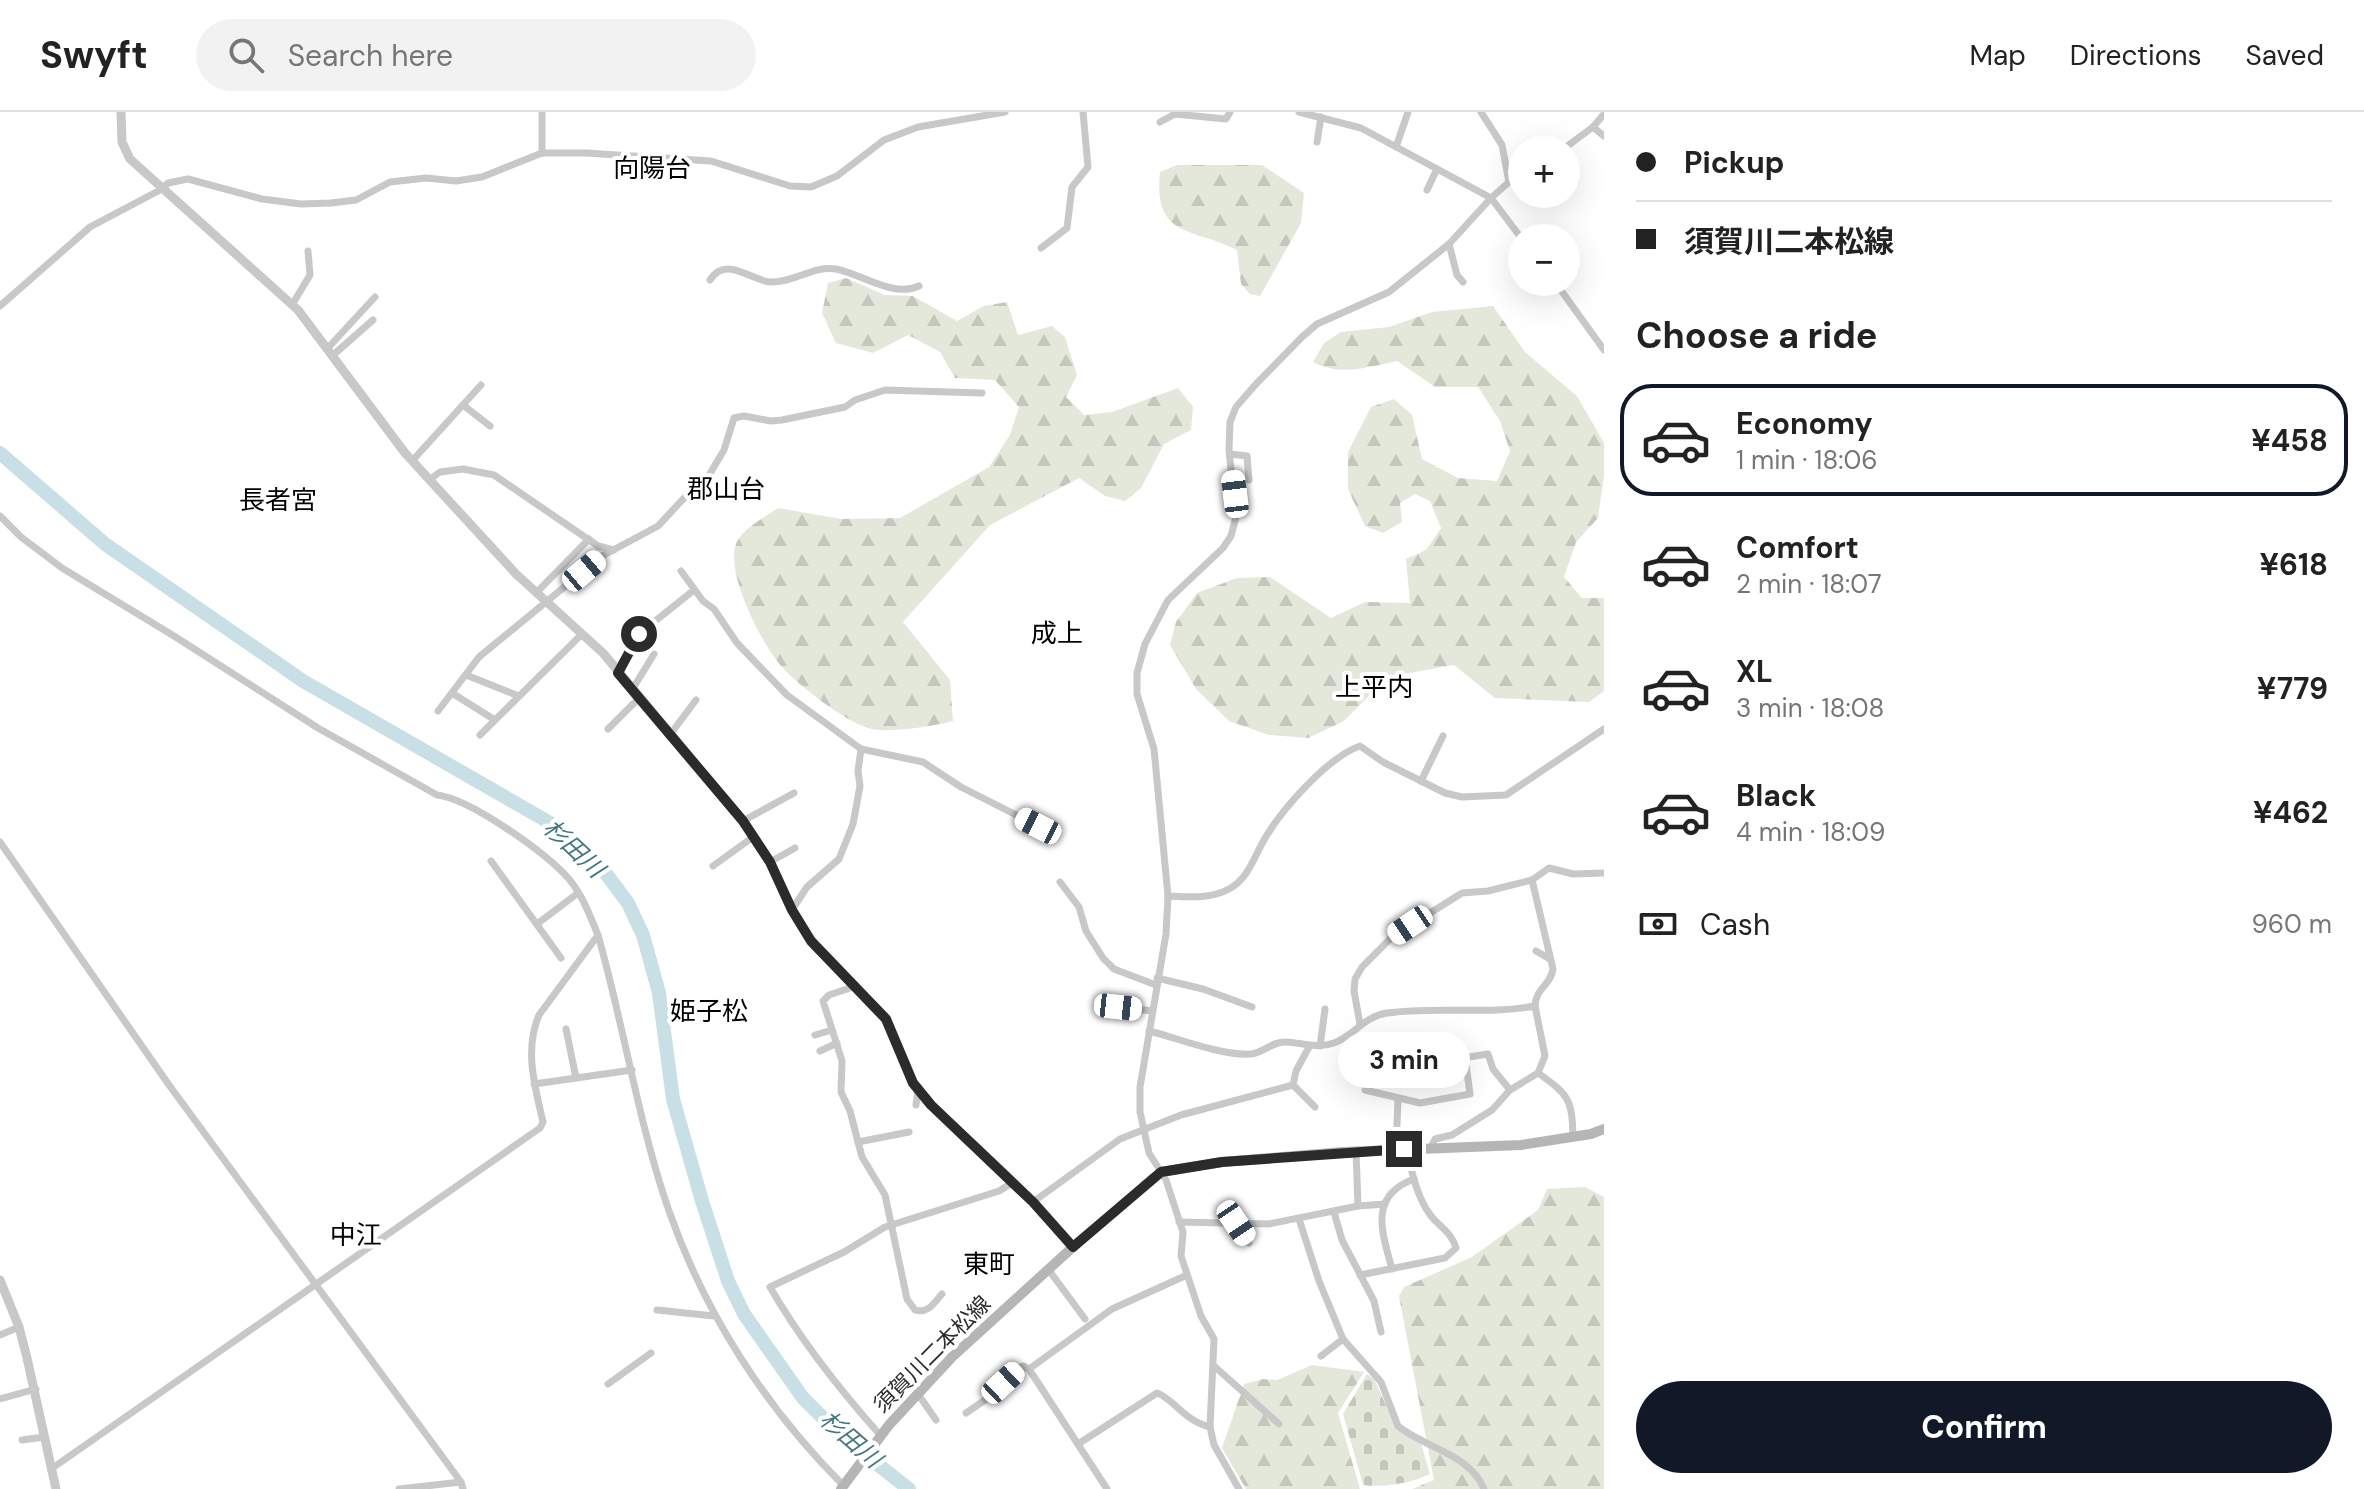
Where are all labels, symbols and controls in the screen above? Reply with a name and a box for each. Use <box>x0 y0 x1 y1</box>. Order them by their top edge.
search box <box>196 19 756 91</box>
text: Swyft <box>40 30 148 80</box>
icon: search <box>224 33 268 77</box>
text: Search here <box>288 36 453 75</box>
text: Map <box>1969 37 2026 74</box>
text: Directions <box>2070 37 2202 74</box>
text: Saved <box>2246 37 2324 74</box>
map controls <box>1508 136 1580 296</box>
button: + <box>1508 136 1580 208</box>
text: Pickup <box>1684 143 1784 182</box>
district label: 向陽台 <box>613 151 691 185</box>
text: 須賀川二本松線 <box>1684 222 1894 261</box>
button: − <box>1508 224 1580 296</box>
text: Choose a ride <box>1636 312 1877 359</box>
icon: car <box>1640 404 1712 476</box>
text: Economy <box>1736 404 1873 443</box>
text: ¥458 <box>2251 421 2328 460</box>
text: 1 min · 18:06 <box>1736 443 1878 477</box>
car <box>1220 469 1250 519</box>
district label: 郡山台 <box>687 472 765 506</box>
district label: 長者宮 <box>239 483 317 517</box>
icon: car <box>1640 528 1712 600</box>
text: Comfort <box>1736 528 1859 567</box>
text: ¥618 <box>2260 545 2328 584</box>
car <box>558 546 610 596</box>
text: 2 min · 18:07 <box>1736 567 1882 601</box>
route start <box>621 616 657 652</box>
district label: 成上 <box>1031 616 1083 650</box>
icon: car <box>1640 652 1712 724</box>
text: XL <box>1736 652 1773 691</box>
text: ¥779 <box>2257 669 2328 708</box>
district label: 上平内 <box>1335 670 1413 704</box>
text: 3 min · 18:08 <box>1736 691 1884 725</box>
icon: car <box>1640 776 1712 848</box>
text: Black <box>1736 776 1816 815</box>
text: ¥462 <box>2253 793 2328 832</box>
car <box>1011 804 1065 848</box>
water label: 杉田川 <box>537 812 613 886</box>
text: 4 min · 18:09 <box>1736 815 1885 849</box>
car <box>1383 902 1437 948</box>
icon: cash <box>1636 902 1680 946</box>
text: Cash <box>1700 905 1770 944</box>
text: 960 m <box>2251 907 2332 941</box>
car <box>1093 993 1143 1021</box>
district label: 姫子松 <box>670 994 748 1028</box>
callout: 3 min <box>1338 1033 1470 1089</box>
text: 3 min <box>1369 1043 1439 1077</box>
route end <box>1386 1131 1422 1167</box>
car <box>1213 1196 1259 1250</box>
district label: 中江 <box>330 1218 382 1252</box>
district label: 東町 <box>963 1247 1015 1281</box>
street label: 須賀川二本松線 <box>867 1289 997 1419</box>
car <box>977 1358 1029 1408</box>
button: Confirm <box>1636 1381 2332 1473</box>
water label: 杉田川 <box>814 1404 891 1476</box>

